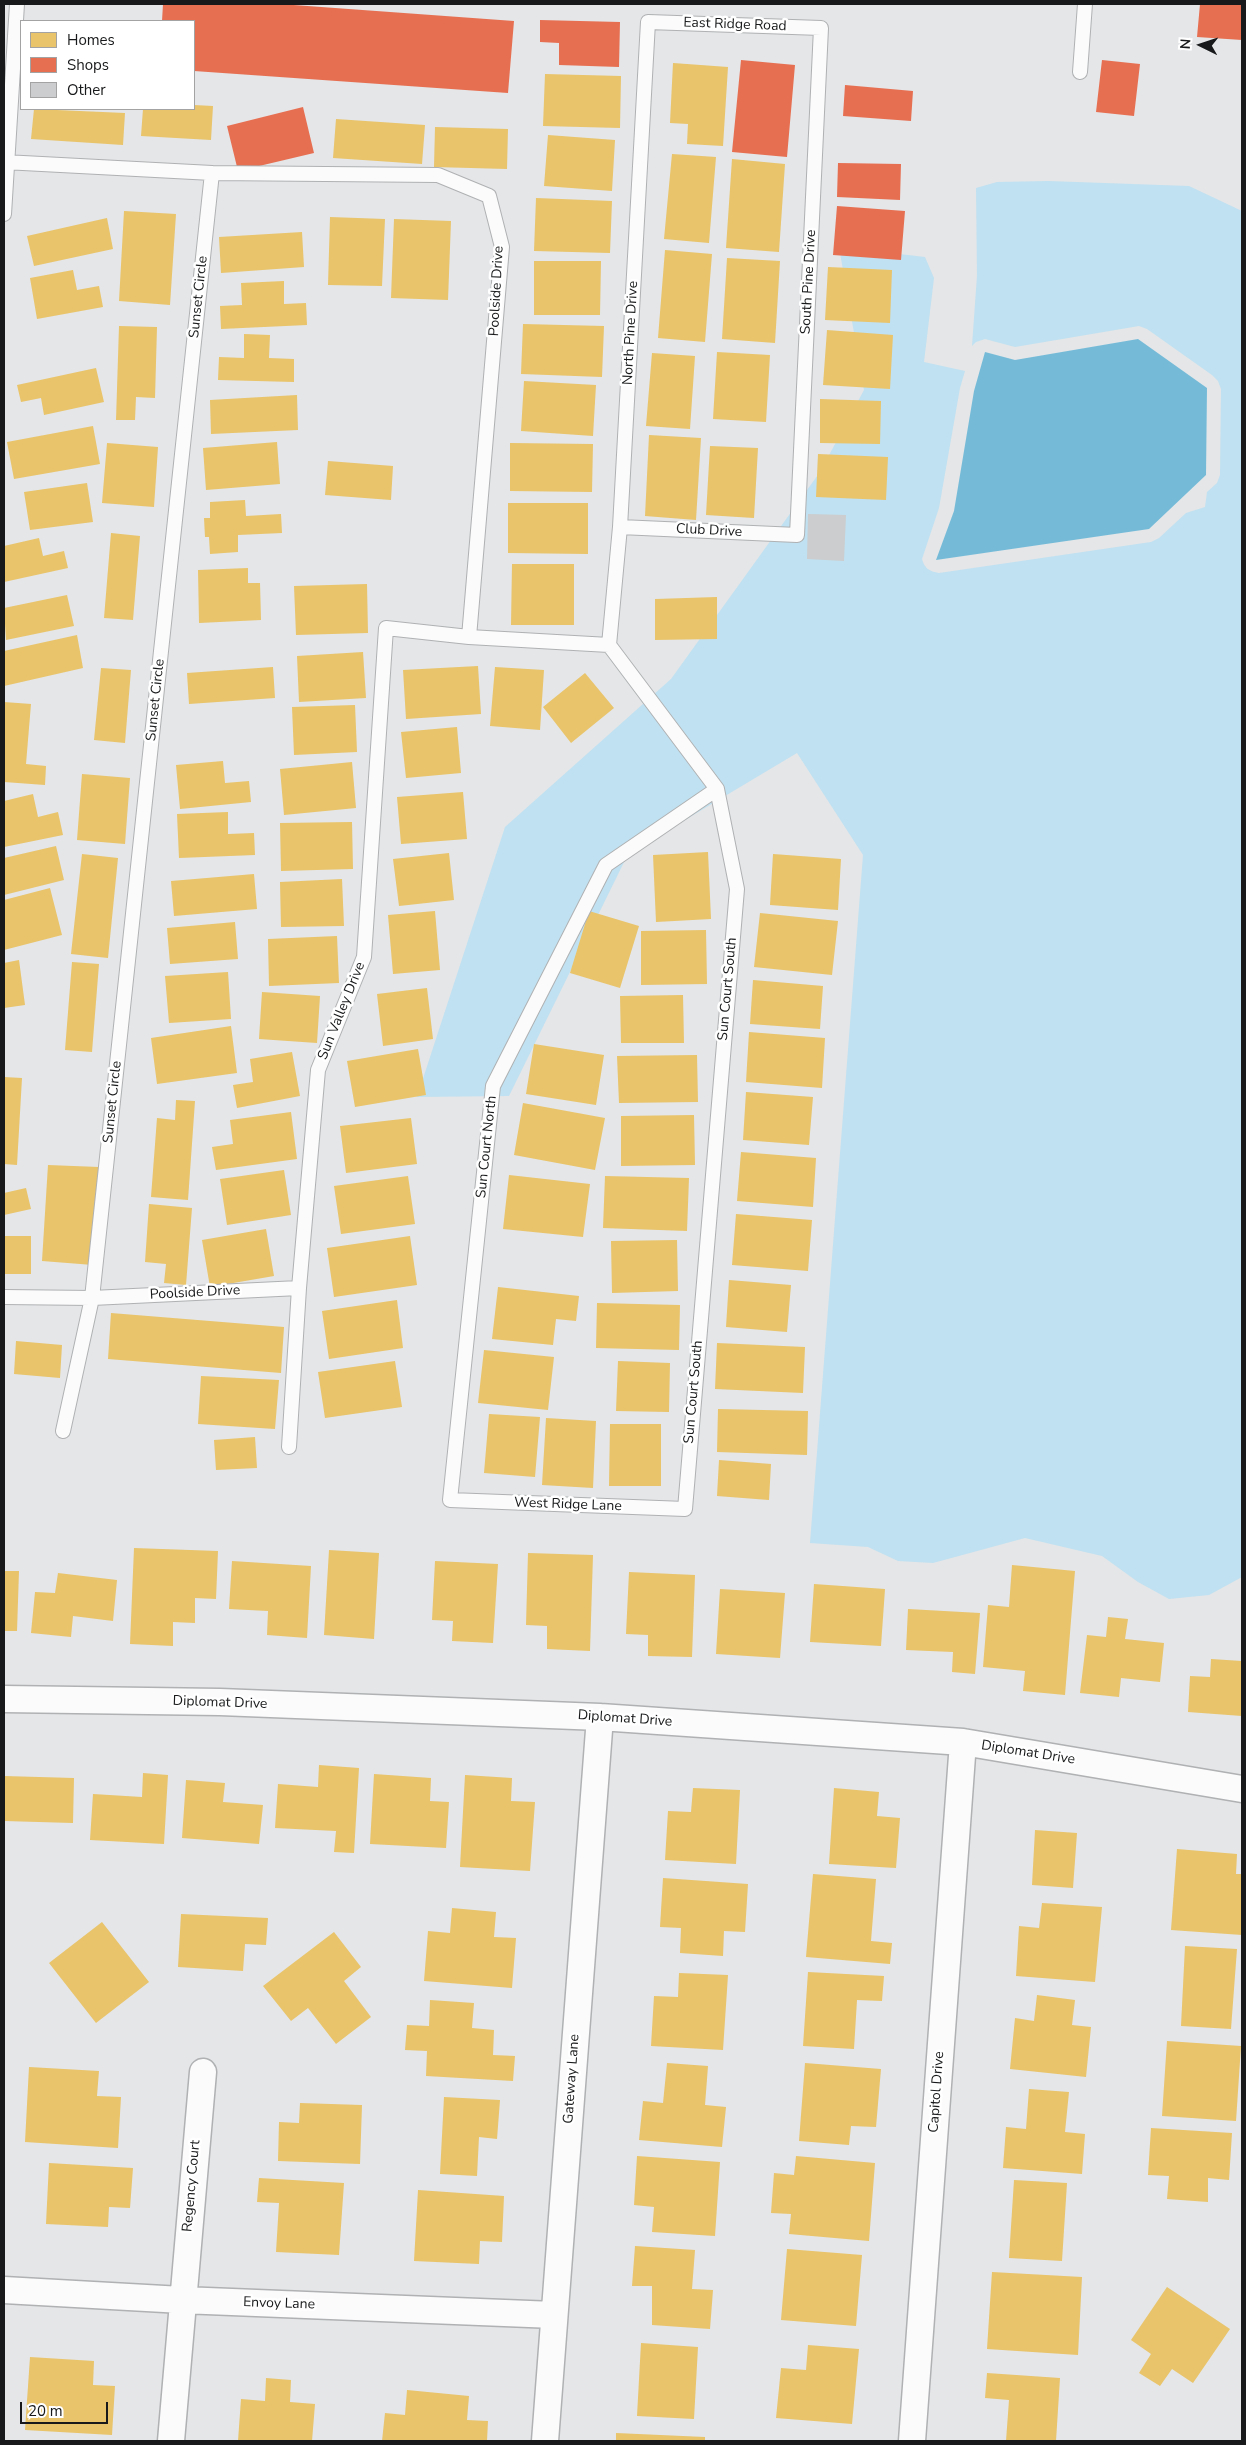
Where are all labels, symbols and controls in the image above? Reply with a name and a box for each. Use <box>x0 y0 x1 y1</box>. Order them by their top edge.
street label: East Ridge Road <box>683 15 787 35</box>
legend <box>20 20 195 110</box>
north arrow <box>1176 20 1226 70</box>
text: Homes <box>67 30 115 50</box>
text: N <box>1176 38 1195 50</box>
text: Shops <box>67 55 109 75</box>
text: Other <box>67 80 106 100</box>
street label: South Pine Drive <box>798 229 820 335</box>
street label: Poolside Drive <box>486 245 508 337</box>
street label: Sunset Circle <box>186 255 212 339</box>
street label: North Pine Drive <box>620 280 642 386</box>
street label: Club Drive <box>675 521 743 541</box>
street label: Sunset Circle <box>143 658 169 742</box>
street label: Sun Court South <box>715 937 741 1041</box>
street label: Sun Valley Drive <box>315 960 369 1062</box>
street label: Sunset Circle <box>100 1060 126 1144</box>
street label: Sun Court North <box>473 1095 501 1199</box>
street label: Poolside Drive <box>149 1282 241 1304</box>
street label: Sun Court South <box>681 1340 707 1444</box>
street label: West Ridge Lane <box>514 1495 622 1515</box>
street label: Diplomat Drive <box>172 1693 268 1713</box>
street label: Diplomat Drive <box>577 1707 673 1731</box>
street label: Diplomat Drive <box>980 1737 1076 1769</box>
street label: Gateway Lane <box>560 2034 584 2124</box>
street label: Capitol Drive <box>926 2051 948 2133</box>
street label: Regency Court <box>180 2139 204 2233</box>
street label: Envoy Lane <box>243 2294 315 2314</box>
scale bar <box>22 2392 110 2424</box>
text: 20 m <box>28 2401 63 2421</box>

